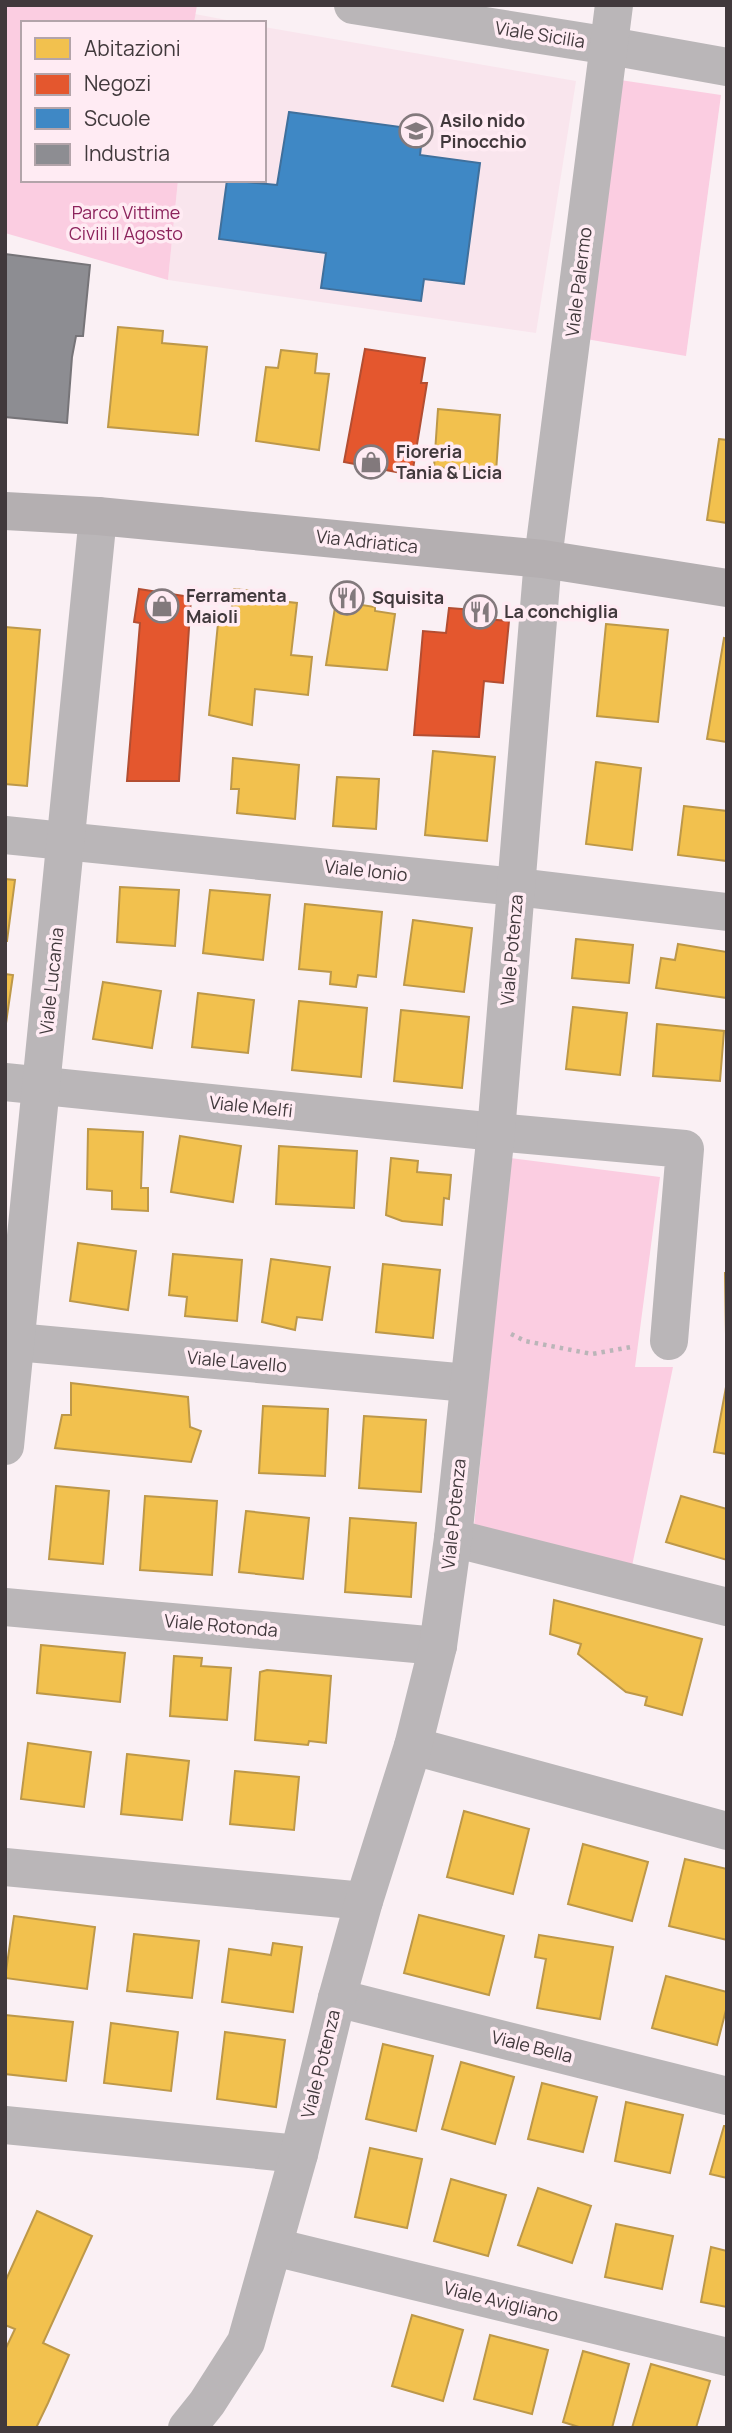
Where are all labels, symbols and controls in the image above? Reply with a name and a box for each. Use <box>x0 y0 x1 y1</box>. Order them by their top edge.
street label: Viale Sicilia <box>494 15 587 53</box>
legend <box>21 21 266 182</box>
text: Abitazioni <box>84 34 181 62</box>
text: Negozi <box>84 69 151 97</box>
text: Scuole <box>84 104 151 132</box>
place label: Asilo nido Pinocchio <box>440 108 527 153</box>
school or university icon: Asilo nido Pinocchio <box>397 112 435 150</box>
text: Industria <box>84 139 170 167</box>
park label: Parco Vittime Civili II Agosto <box>69 200 183 245</box>
street label: Viale Palermo <box>559 226 597 338</box>
place label: Fioreria Tania & Licia <box>396 439 502 484</box>
shop icon: Fioreria Tania & Licia <box>352 443 390 481</box>
street label: Via Adriatica <box>315 524 419 558</box>
restaurant icon: Squisita <box>328 579 366 617</box>
place label: Ferramenta Maioli <box>186 583 287 628</box>
place label: Squisita <box>372 585 444 609</box>
shop icon: Ferramenta Maioli <box>143 587 181 625</box>
restaurant icon: La conchiglia <box>461 593 499 631</box>
place label: La conchiglia <box>504 599 618 623</box>
street label: Viale Ionio <box>323 854 409 886</box>
street label: Viale Potenza <box>494 893 528 1006</box>
street label: Viale Lucania <box>33 926 69 1036</box>
street label: Viale Melfi <box>208 1090 294 1122</box>
street label: Viale Lavello <box>186 1345 288 1377</box>
street label: Viale Potenza <box>435 1457 471 1570</box>
street label: Viale Rotonda <box>163 1608 279 1642</box>
street label: Viale Potenza <box>295 2007 345 2121</box>
street label: Viale Bella <box>489 2024 575 2068</box>
street label: Viale Avigliano <box>441 2275 561 2327</box>

